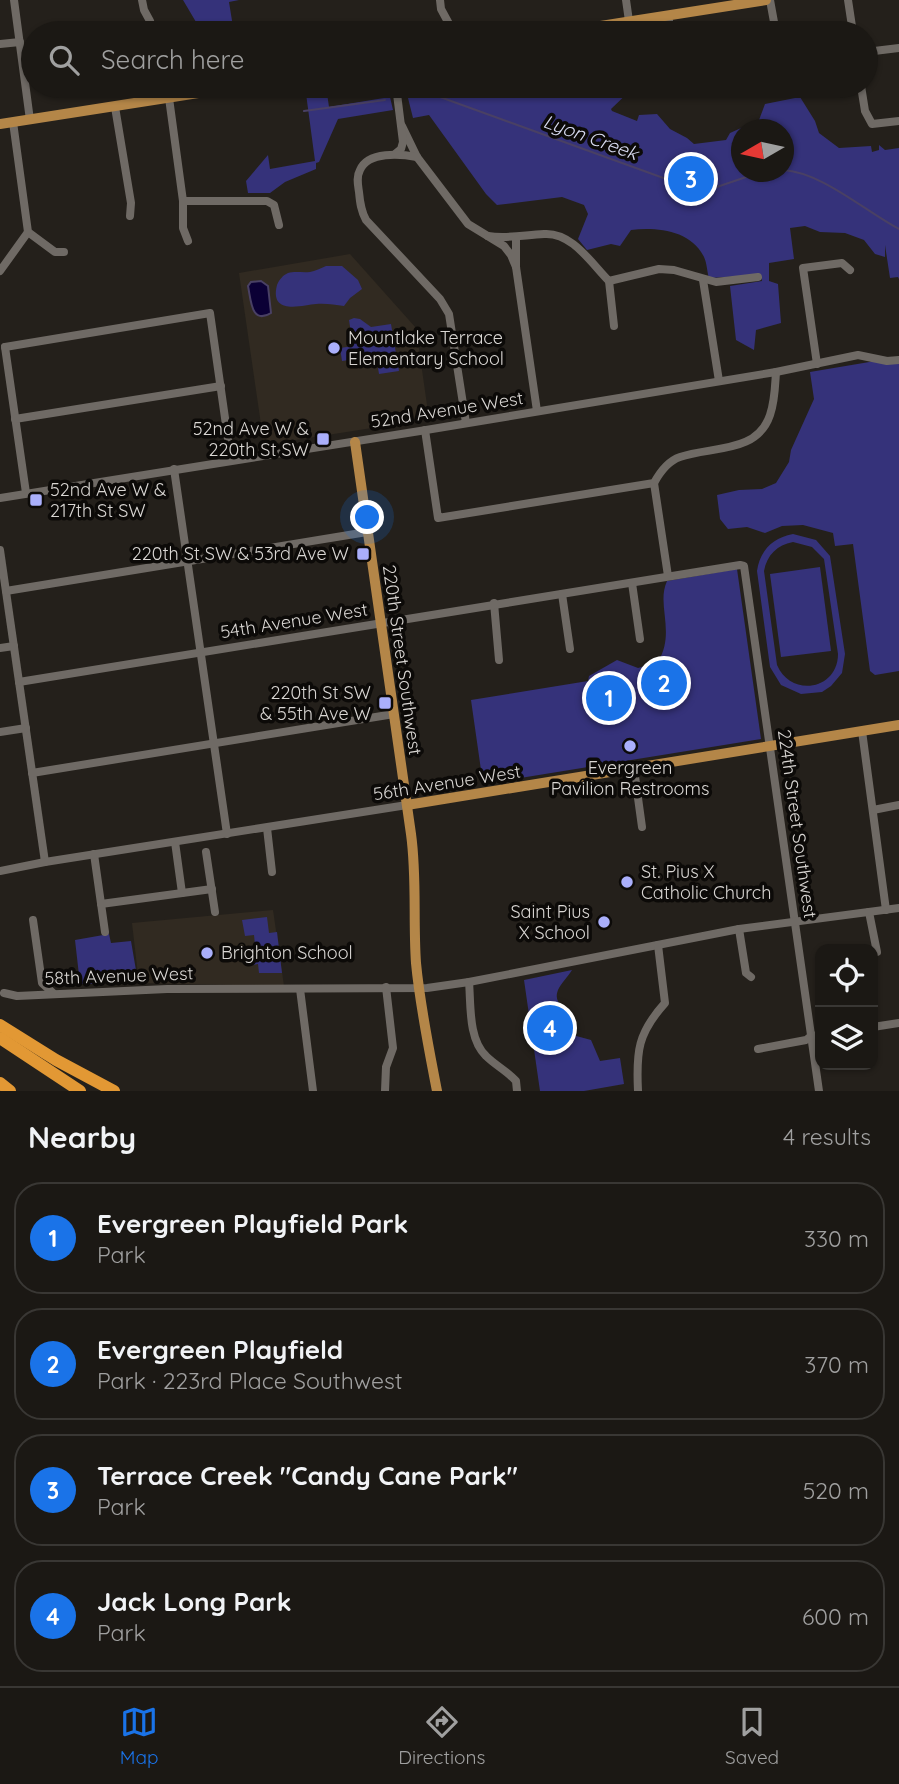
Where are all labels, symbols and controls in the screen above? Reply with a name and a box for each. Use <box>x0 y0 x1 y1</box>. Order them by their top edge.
search box <box>21 21 878 98</box>
icon: search <box>45 41 83 79</box>
text: Search here <box>101 43 245 76</box>
water label: Lyon Creek <box>540 109 643 166</box>
north arrow <box>731 119 794 182</box>
pin: 3 <box>668 153 714 205</box>
place label: Mountlake Terrace Elementary School <box>348 326 504 370</box>
marker: Mountlake Terrace Elementary School <box>326 340 342 356</box>
street label: 52nd Avenue West <box>369 386 525 433</box>
place label: 52nd Ave W & 220th St SW <box>193 417 309 461</box>
marker: 52nd Ave W & 220th St SW <box>315 431 331 447</box>
place label: 52nd Ave W & 217th St SW <box>50 478 166 522</box>
marker: 52nd Ave W & 217th St SW <box>28 492 44 508</box>
your location <box>350 500 384 534</box>
place label: 220th St SW & 53rd Ave W <box>132 542 349 565</box>
marker: 220th St SW & 53rd Ave W <box>355 546 371 562</box>
street label: 220th Street Southwest <box>378 563 427 757</box>
street label: 54th Avenue West <box>219 598 369 644</box>
pin: 2 <box>641 657 687 709</box>
pin: 1 <box>586 672 632 724</box>
place label: 220th St SW & 55th Ave W <box>260 681 371 725</box>
marker: 220th St SW & 55th Ave W <box>377 695 393 711</box>
street label: 224th Street Southwest <box>773 728 822 920</box>
marker: Evergreen Pavilion Restrooms <box>622 738 638 754</box>
place label: Evergreen Pavilion Restrooms <box>551 756 709 800</box>
street label: 56th Avenue West <box>372 759 522 806</box>
place label: St. Pius X Catholic Church <box>641 860 771 904</box>
marker: St. Pius X Catholic Church <box>619 874 635 890</box>
place label: Saint Pius X School <box>510 900 590 944</box>
marker: Saint Pius X School <box>596 914 612 930</box>
place label: Brighton School <box>221 941 353 964</box>
map controls <box>815 944 878 1070</box>
button: locate <box>815 944 878 1007</box>
marker: Brighton School <box>199 945 215 961</box>
street label: 58th Avenue West <box>44 961 194 990</box>
pin: 4 <box>527 1002 573 1054</box>
button: layers <box>815 1007 878 1070</box>
text: Nearby <box>28 1118 136 1156</box>
text: 4 results <box>783 1122 871 1151</box>
text: Evergreen Playfield Park <box>97 1207 408 1240</box>
text: 1 <box>49 1224 57 1253</box>
text: 330 m <box>804 1224 869 1253</box>
text: Park <box>97 1240 146 1269</box>
text: Evergreen Playfield <box>97 1333 343 1366</box>
text: 2 <box>46 1350 60 1379</box>
text: 370 m <box>804 1350 869 1379</box>
text: Park · 223rd Place Southwest <box>97 1366 403 1395</box>
text: Terrace Creek "Candy Cane Park" <box>97 1459 518 1492</box>
text: 3 <box>47 1476 59 1505</box>
text: 520 m <box>803 1476 869 1505</box>
text: Park <box>97 1492 146 1521</box>
text: Jack Long Park <box>97 1585 291 1618</box>
text: 4 <box>46 1602 60 1631</box>
text: 600 m <box>802 1602 869 1631</box>
text: Park <box>97 1618 146 1647</box>
tab: Map <box>120 1703 159 1769</box>
tab: Directions <box>398 1703 485 1769</box>
tab: Saved <box>725 1703 779 1769</box>

